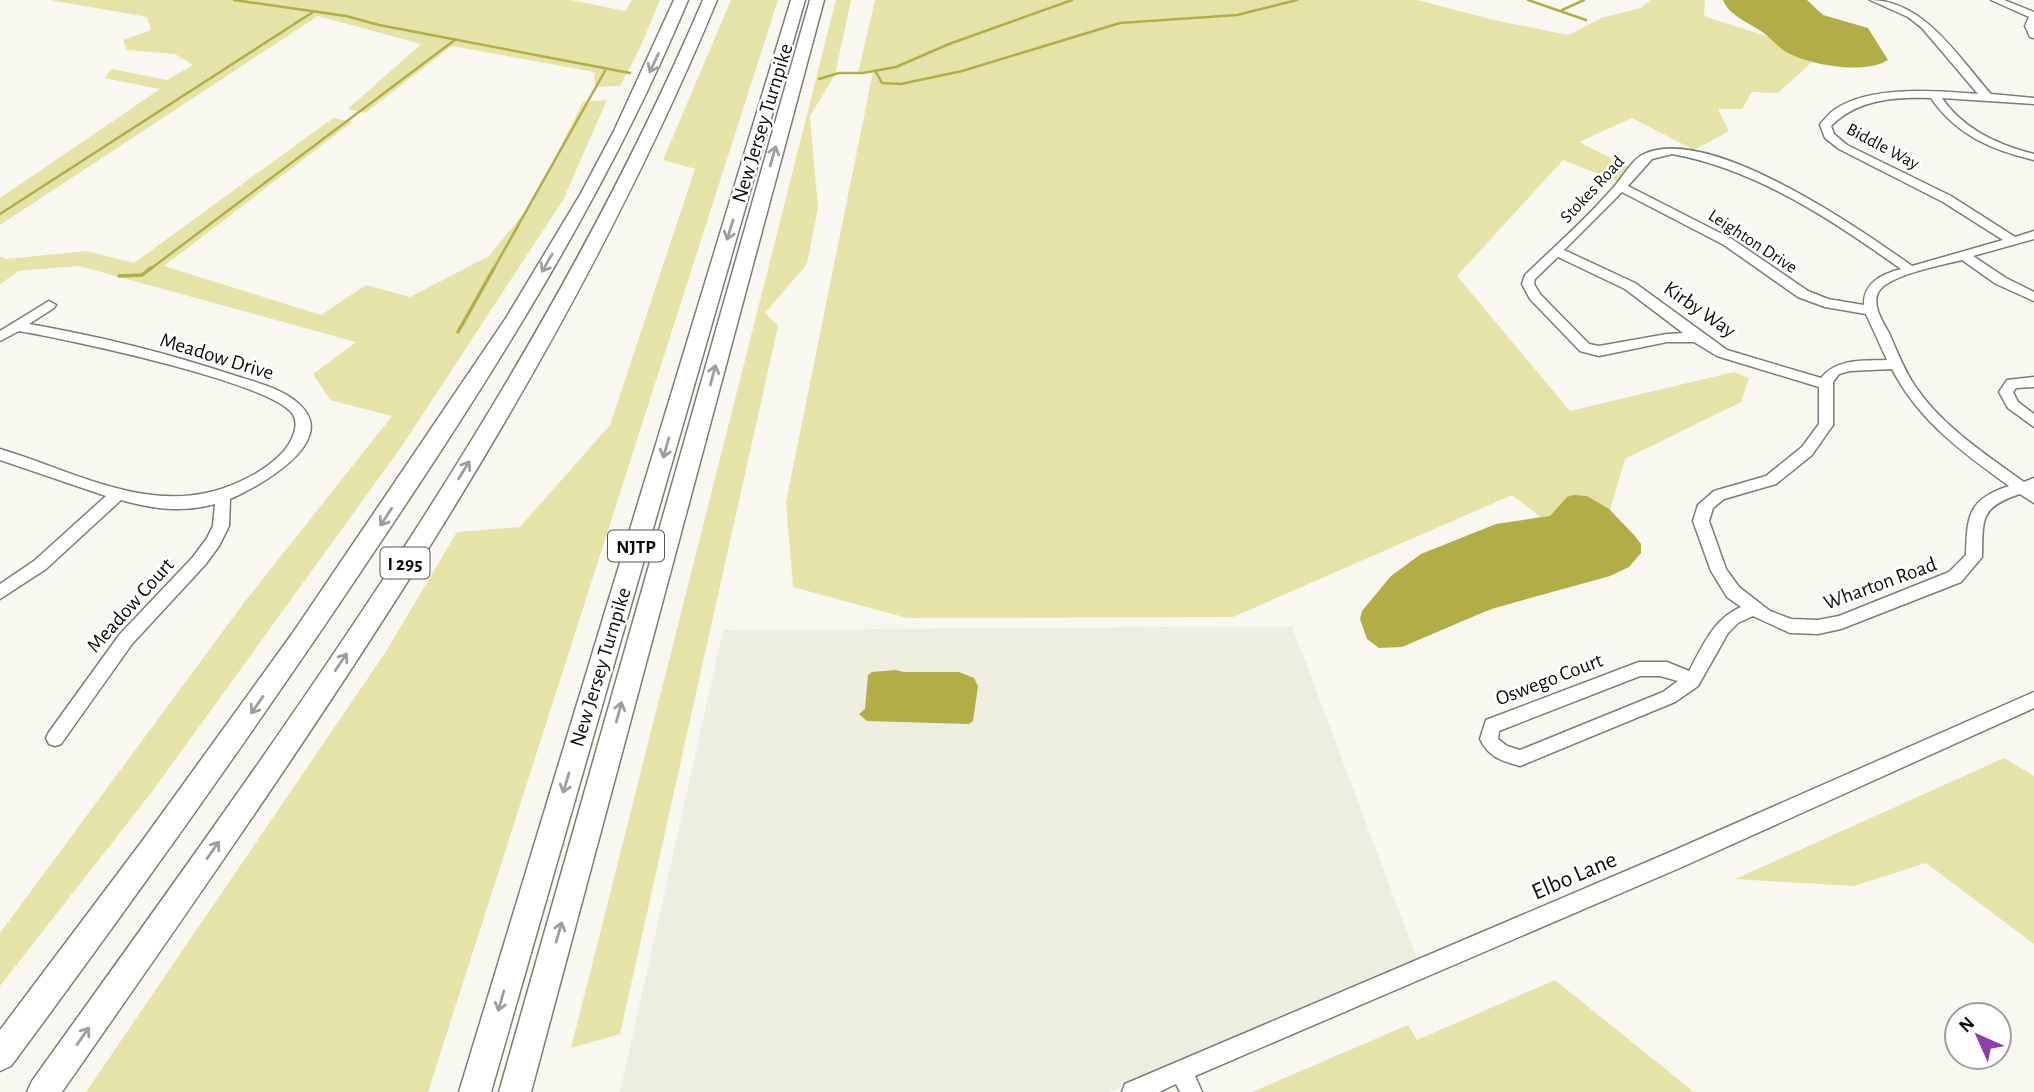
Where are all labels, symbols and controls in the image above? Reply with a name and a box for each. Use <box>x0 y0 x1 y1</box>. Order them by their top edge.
street label: New Jersey Turnpike <box>728 41 797 205</box>
one-way arrow <box>646 52 659 73</box>
street label: Biddle Way <box>1843 120 1922 174</box>
one-way arrow <box>768 145 781 167</box>
street label: Stokes Road <box>1557 153 1628 227</box>
street label: Leighton Drive <box>1705 207 1800 277</box>
one-way arrow <box>722 218 735 240</box>
one-way arrow <box>540 253 554 273</box>
street label: Kirby Way <box>1660 277 1739 342</box>
street label: Meadow Drive <box>157 329 276 384</box>
one-way arrow <box>707 364 720 387</box>
one-way arrow <box>658 437 671 459</box>
one-way arrow <box>458 461 472 481</box>
one-way arrow <box>378 507 392 527</box>
road number: NJTP <box>608 530 664 562</box>
road number: I 295 <box>380 548 430 578</box>
street label: Wharton Road <box>1821 553 1939 614</box>
street label: Meadow Court <box>83 554 178 657</box>
street label: New Jersey Turnpike <box>566 585 635 749</box>
street label: Oswego Court <box>1493 649 1606 710</box>
one-way arrow <box>334 653 348 672</box>
one-way arrow <box>250 695 264 714</box>
one-way arrow <box>614 702 627 724</box>
one-way arrow <box>558 772 571 794</box>
one-way arrow <box>206 841 220 860</box>
street label: Elbo Lane <box>1528 847 1620 905</box>
one-way arrow <box>553 921 566 944</box>
one-way arrow <box>494 990 507 1012</box>
north arrow <box>1943 1001 2013 1071</box>
text: N <box>1956 1014 1978 1036</box>
one-way arrow <box>75 1027 90 1046</box>

